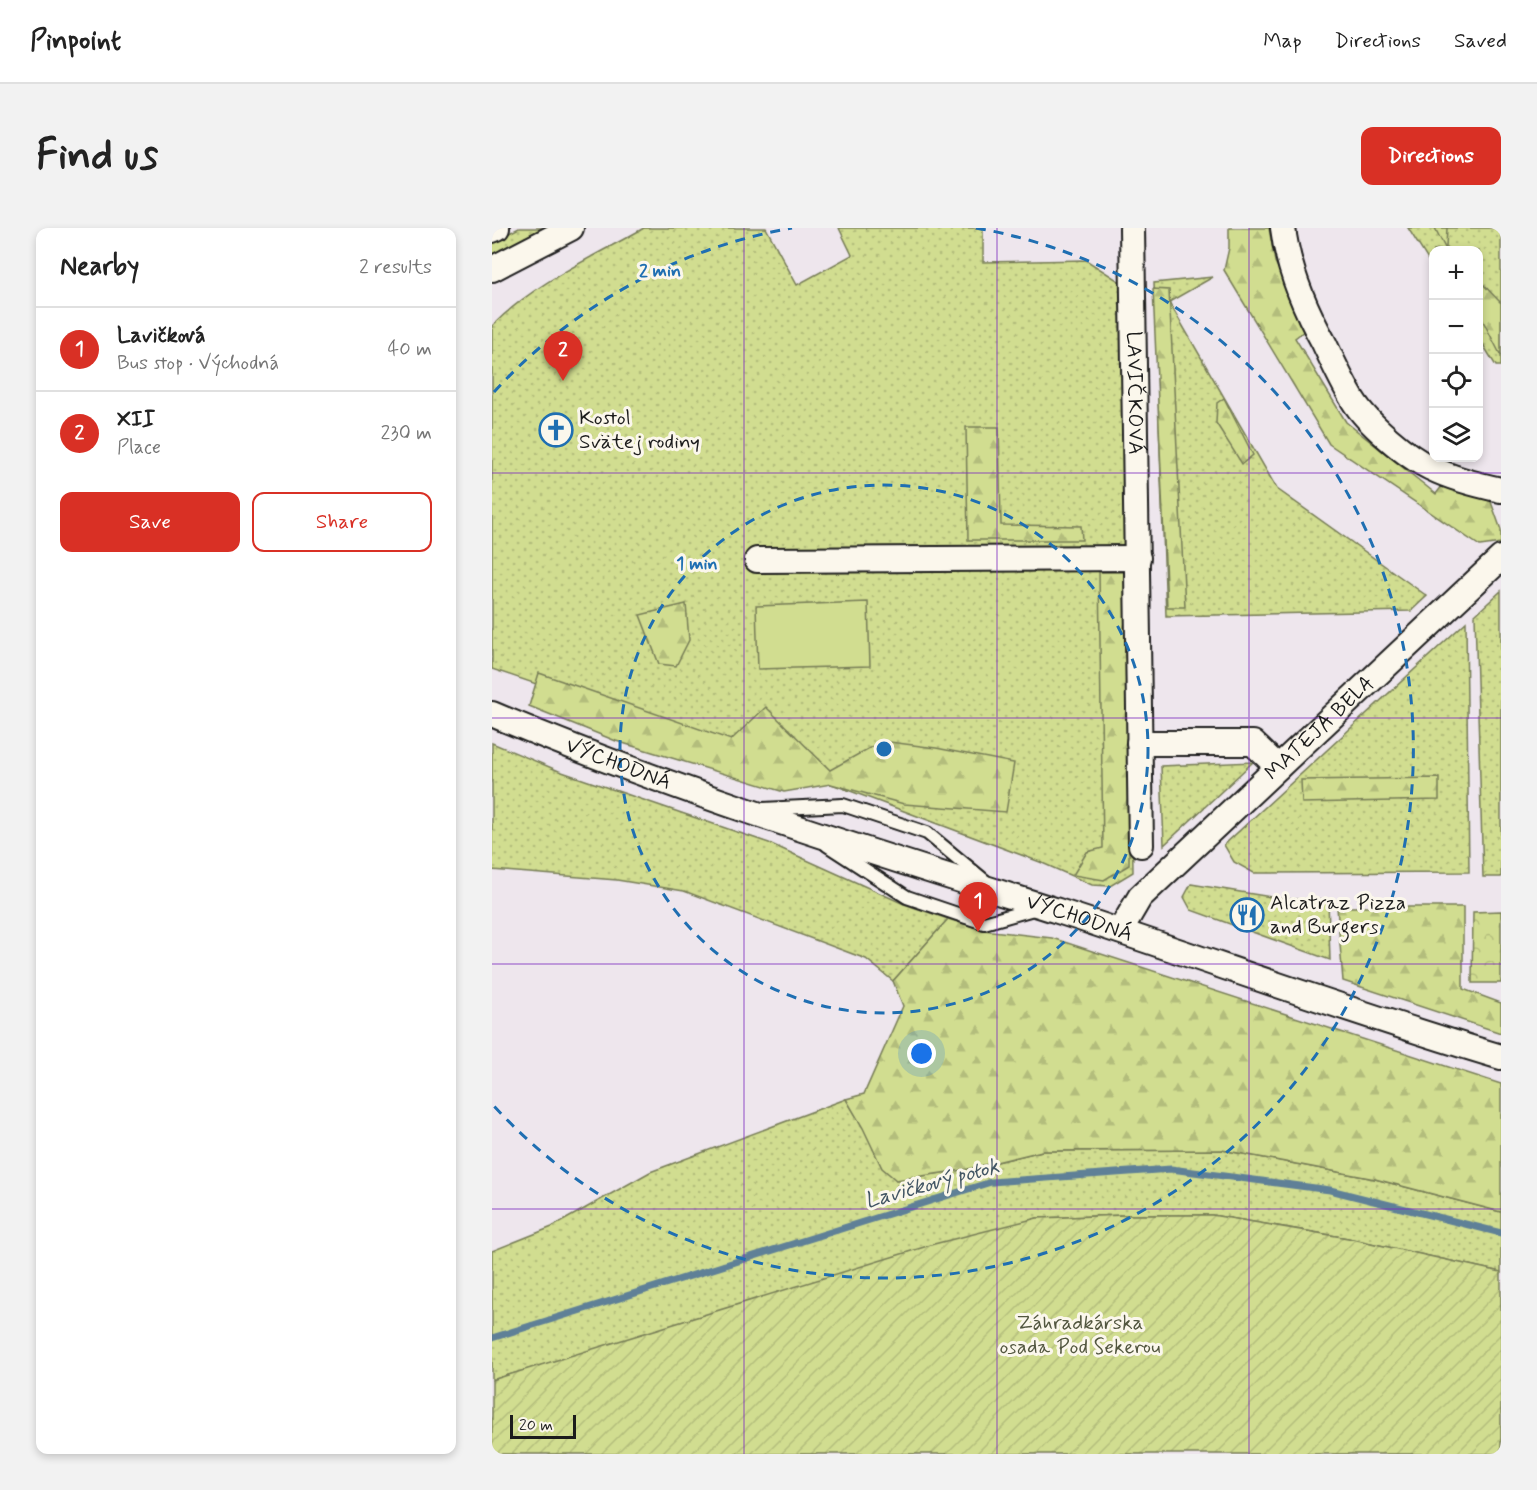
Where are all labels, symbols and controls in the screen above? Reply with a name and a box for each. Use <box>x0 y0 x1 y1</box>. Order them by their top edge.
text: Pinpoint <box>30 23 121 60</box>
text: Map <box>1263 27 1302 55</box>
text: Directions <box>1335 27 1421 55</box>
text: Saved <box>1454 27 1507 55</box>
button: Directions <box>1361 127 1501 185</box>
text: Find us <box>36 129 158 184</box>
map controls <box>1429 246 1483 462</box>
button: + <box>1429 246 1483 300</box>
text: Nearby <box>60 250 139 284</box>
text: 2 results <box>359 254 432 281</box>
text: 2 min <box>639 259 681 283</box>
button: − <box>1429 300 1483 354</box>
text: Lavičková <box>117 322 205 350</box>
street label: LAVIČKOVÁ <box>1120 331 1149 455</box>
pin: 2 <box>544 332 582 381</box>
text: 1 <box>75 336 84 363</box>
text: 40 m <box>388 336 432 363</box>
text: Bus stop · Východná <box>117 350 279 377</box>
button: locate <box>1429 354 1483 408</box>
place label: Kostol Svätej rodiny <box>579 404 700 456</box>
text: XII <box>117 406 155 434</box>
button: layers <box>1429 408 1483 462</box>
church icon: Kostol Svätej rodiny <box>538 412 574 448</box>
text: 2 <box>75 420 84 447</box>
text: 230 m <box>380 420 432 447</box>
text: Place <box>117 434 161 461</box>
button: Save <box>60 492 240 552</box>
button: Share <box>252 492 432 552</box>
text: 1 min <box>676 552 718 576</box>
street label: MATEJA BELA <box>1259 670 1381 787</box>
street label: VÝCHODNÁ <box>562 731 675 797</box>
centre of rings <box>874 739 894 759</box>
pin: 1 <box>958 882 998 932</box>
street label: VÝCHODNÁ <box>1022 888 1136 949</box>
place label: Alcatraz Pizza and Burgers <box>1270 889 1406 943</box>
restaurant icon: Alcatraz Pizza and Burgers <box>1229 897 1265 933</box>
your location <box>907 1039 936 1068</box>
water label: Lavičkový potok <box>862 1153 1002 1215</box>
park label: Záhradkárska osada Pod Sekerou <box>999 1309 1161 1361</box>
scale bar <box>510 1412 576 1440</box>
text: 20 m <box>519 1415 553 1436</box>

